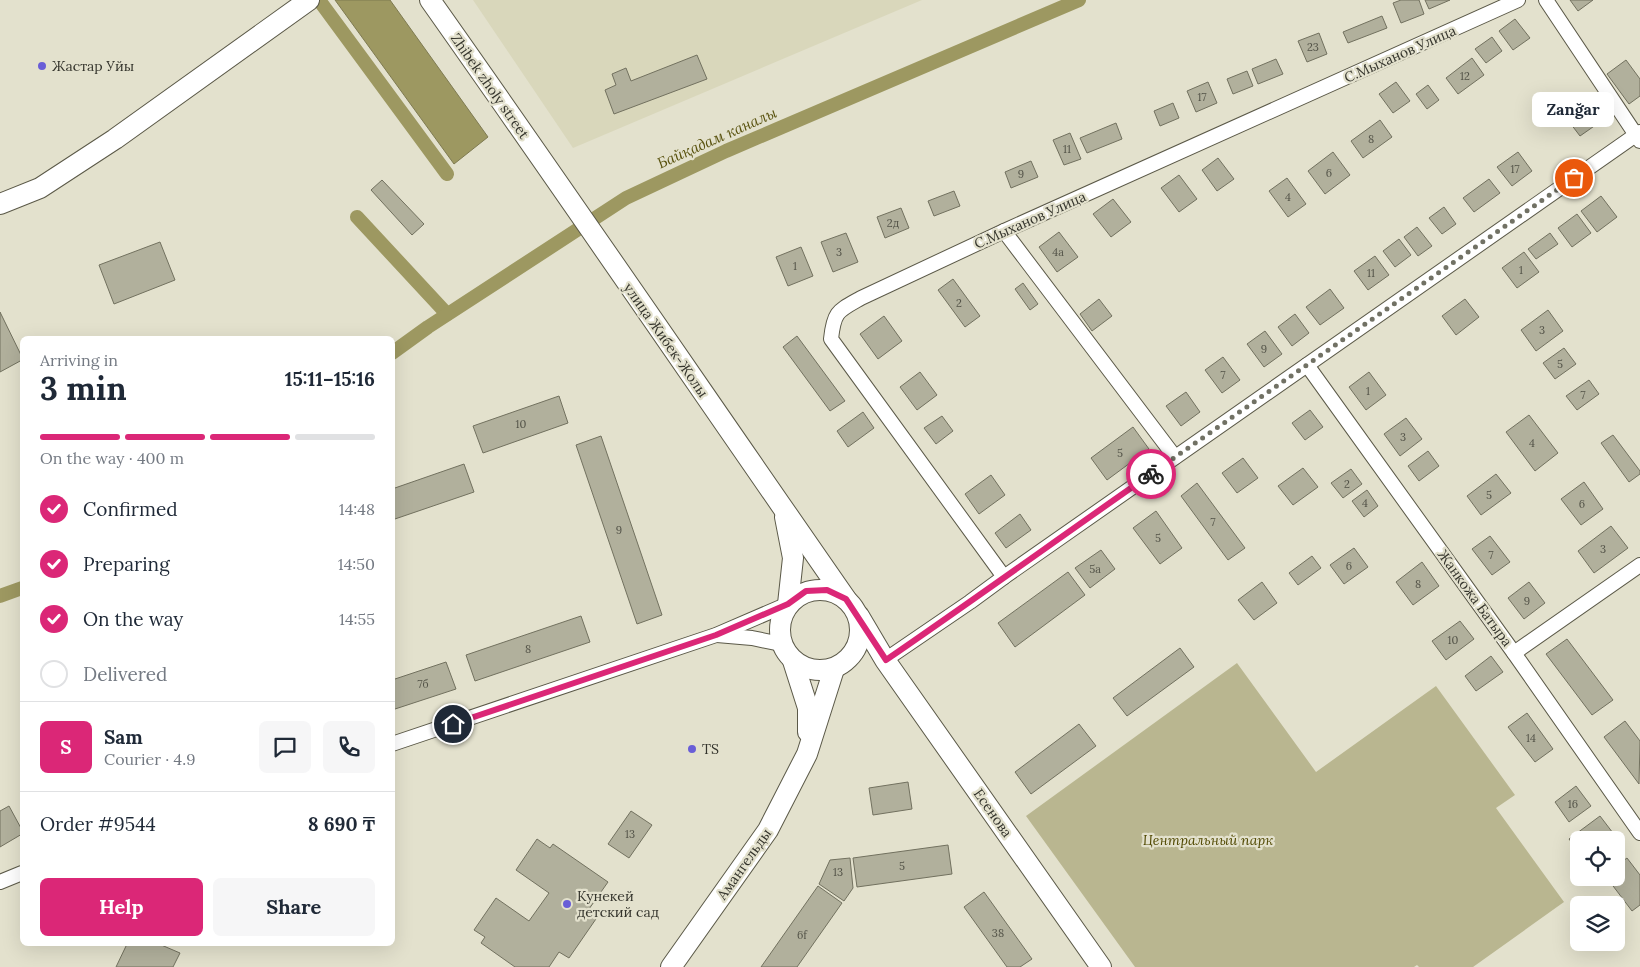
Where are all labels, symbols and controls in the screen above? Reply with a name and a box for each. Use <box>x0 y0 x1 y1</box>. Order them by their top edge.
street label: С.Мыханов Улица <box>1341 21 1459 87</box>
street label: Zhibek zholy street <box>447 30 533 143</box>
house number: 23 <box>1307 40 1319 54</box>
place label: Жастар Уйы <box>52 57 134 75</box>
marker: Жастар Уйы <box>36 60 48 72</box>
house number: 12 <box>1460 69 1470 83</box>
house number: 17 <box>1197 90 1207 104</box>
callout: Zanğar <box>1533 93 1615 128</box>
text: Zanğar <box>1546 99 1600 119</box>
water label: Байқадам каналы <box>654 103 780 172</box>
house number: 8 <box>1368 132 1374 146</box>
house number: 11 <box>1063 142 1071 156</box>
pin <box>1553 157 1595 199</box>
house number: 17 <box>1510 162 1520 176</box>
icon: bag <box>1560 164 1588 192</box>
house number: 6 <box>1326 166 1332 180</box>
house number: 9 <box>1018 167 1024 181</box>
street label: С.Мыханов Улица <box>971 187 1089 253</box>
house number: 4 <box>1285 190 1291 204</box>
house number: 2д <box>887 216 900 230</box>
house number: 3 <box>836 245 842 259</box>
house number: 4а <box>1052 245 1064 259</box>
house number: 1 <box>793 259 797 273</box>
house number: 1 <box>1519 263 1523 277</box>
house number: 11 <box>1367 266 1375 280</box>
street label: улица Жибек-Жолы <box>620 279 712 401</box>
house number: 2 <box>956 296 962 310</box>
house number: 3 <box>1539 323 1545 337</box>
house number: 9 <box>1261 342 1267 356</box>
text: Arriving in <box>40 350 118 370</box>
house number: 5 <box>1557 357 1563 371</box>
text: 15:11–15:16 <box>285 367 375 391</box>
text: 3 min <box>40 368 127 409</box>
house number: 7 <box>1220 368 1226 382</box>
house number: 1 <box>1366 384 1370 398</box>
house number: 7 <box>1580 388 1586 402</box>
house number: 10 <box>516 417 527 431</box>
house number: 3 <box>1400 430 1406 444</box>
house number: 4 <box>1529 436 1535 450</box>
house number: 5 <box>1117 446 1123 460</box>
text: On the way · 400 m <box>40 448 184 468</box>
courier <box>1126 449 1176 499</box>
icon: bike <box>1137 460 1165 488</box>
house number: 2 <box>1344 477 1350 491</box>
house number: 5 <box>1486 488 1492 502</box>
icon: check <box>40 495 68 523</box>
house number: 4 <box>1362 496 1368 510</box>
text: Confirmed <box>83 497 178 521</box>
house number: 6 <box>1579 497 1585 511</box>
text: 14:48 <box>339 499 375 519</box>
house number: 7 <box>1210 515 1216 529</box>
house number: 9 <box>616 523 622 537</box>
house number: 5 <box>1155 531 1161 545</box>
house number: 3 <box>1600 542 1606 556</box>
street label: Жанкожа Батыра <box>1434 546 1516 650</box>
house number: 7 <box>1488 548 1494 562</box>
icon: check <box>40 550 68 578</box>
text: Preparing <box>83 552 170 576</box>
text: 14:50 <box>338 554 375 574</box>
house number: 6 <box>1346 559 1352 573</box>
house number: 5а <box>1089 562 1101 576</box>
house number: 8 <box>1415 577 1421 591</box>
house number: 9 <box>1524 594 1530 608</box>
icon: check <box>40 605 68 633</box>
text: On the way <box>83 607 183 631</box>
text: 14:55 <box>339 609 375 629</box>
house number: 10 <box>1448 633 1459 647</box>
house number: 8 <box>525 642 531 656</box>
text: Delivered <box>83 662 167 686</box>
house number: 7б <box>417 677 429 691</box>
pin <box>432 703 474 745</box>
icon: home <box>439 710 467 738</box>
button: chat <box>259 721 311 773</box>
button: phone <box>323 721 375 773</box>
text: Sam <box>104 725 143 749</box>
house number: 14 <box>1526 731 1536 745</box>
text: S <box>60 735 72 759</box>
place label: TS <box>702 740 719 758</box>
marker: TS <box>686 743 698 755</box>
text: Courier · 4.9 <box>104 749 195 769</box>
street label: Есенова <box>970 785 1016 841</box>
house number: 16 <box>1568 797 1578 811</box>
text: Order #9544 <box>40 812 156 836</box>
text: 8 690 ₸ <box>308 812 375 836</box>
street label: Амангельды <box>712 825 775 904</box>
house number: 13 <box>625 827 635 841</box>
park label: Центральный парк <box>1143 831 1273 849</box>
map controls <box>1570 831 1625 951</box>
button: locate <box>1570 831 1625 886</box>
house number: 5 <box>899 859 905 873</box>
house number: 13 <box>833 865 843 879</box>
button: Help <box>40 878 203 936</box>
button: Share <box>213 878 375 936</box>
place label: Кунекей детский сад <box>577 887 659 921</box>
button: layers <box>1570 896 1625 951</box>
marker: Кунекей детский сад <box>561 898 573 910</box>
house number: 38 <box>992 926 1004 940</box>
house number: 6f <box>797 928 808 942</box>

